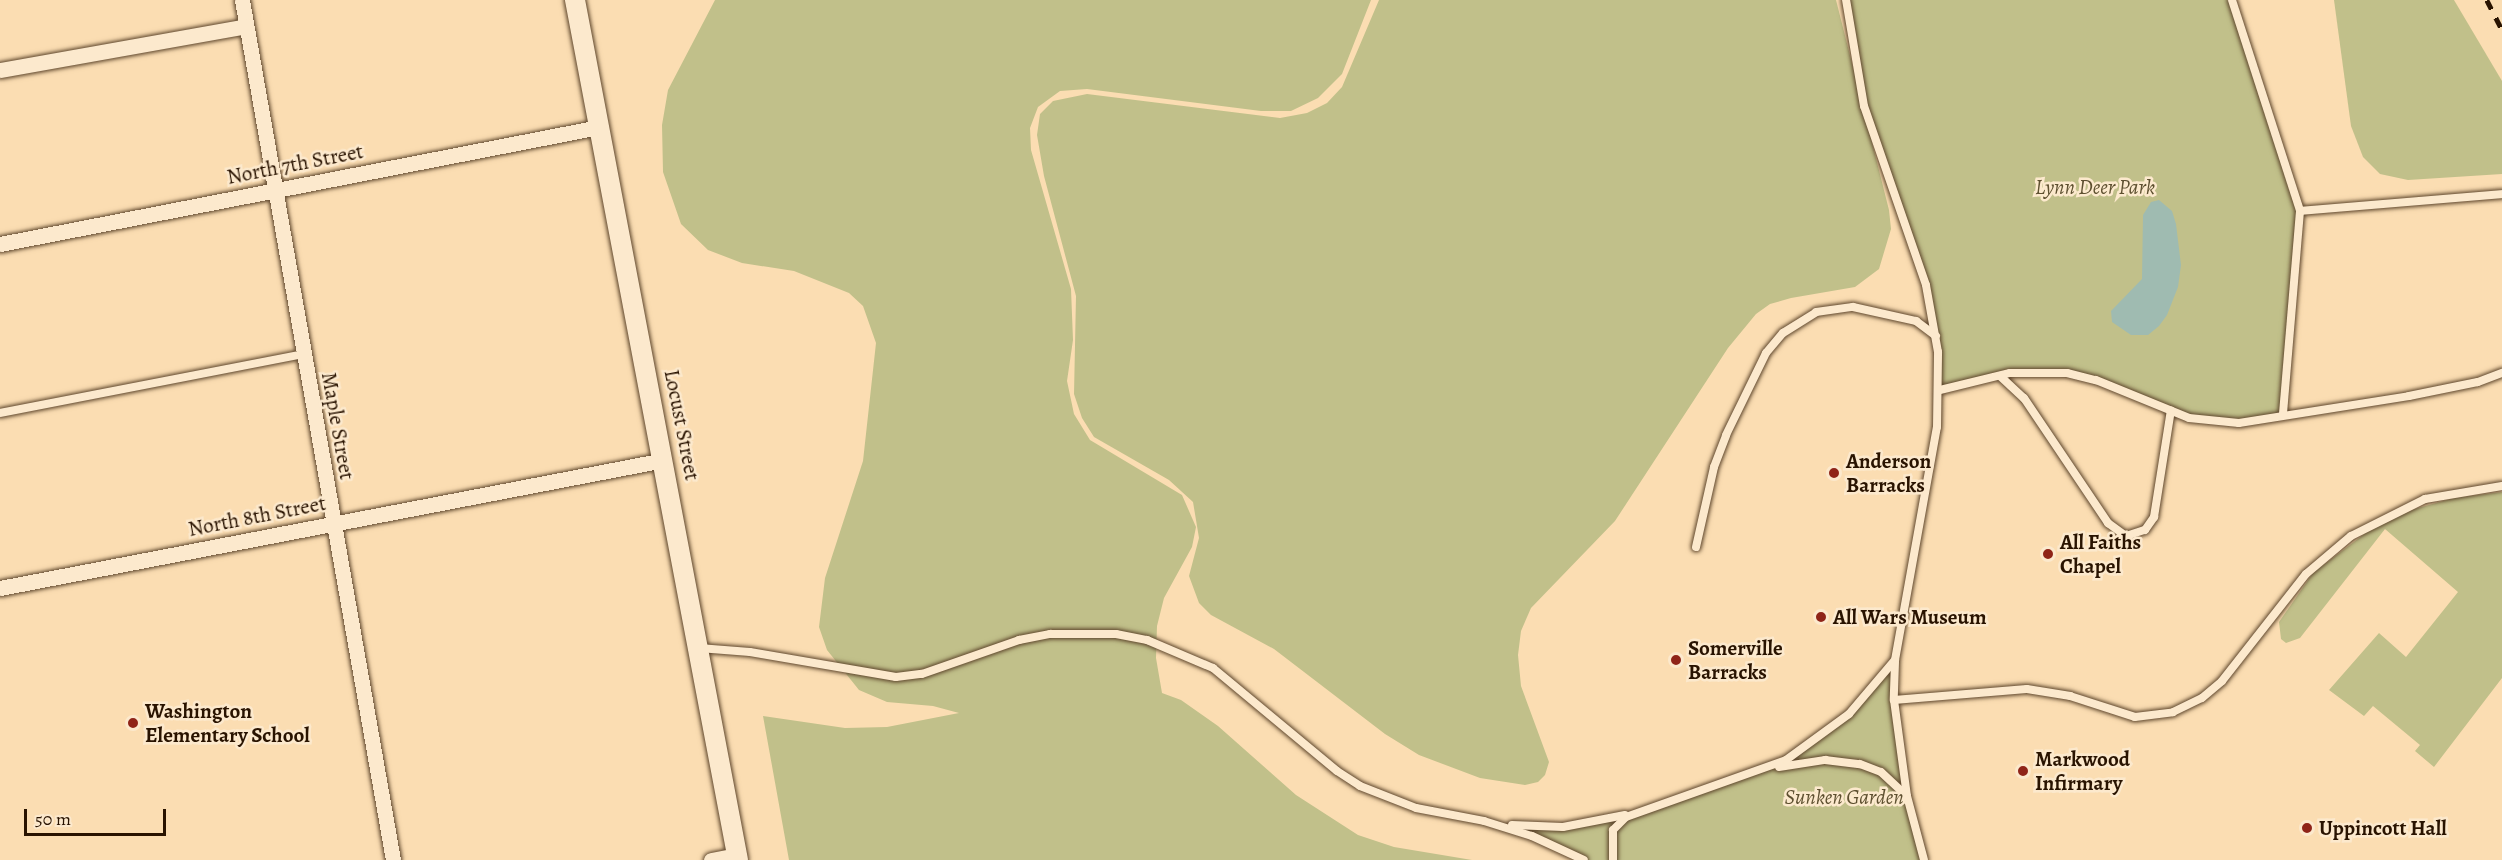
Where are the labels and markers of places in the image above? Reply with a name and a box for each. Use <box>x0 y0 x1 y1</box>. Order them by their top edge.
place label: Anderson Barracks <box>1846 448 1931 498</box>
marker: Anderson Barracks <box>1827 466 1841 480</box>
place label: All Faiths Chapel <box>2060 529 2141 579</box>
marker: All Faiths Chapel <box>2041 547 2055 561</box>
place label: All Wars Museum <box>1833 604 1987 630</box>
marker: All Wars Museum <box>1814 610 1828 624</box>
place label: Somerville Barracks <box>1688 635 1783 685</box>
marker: Somerville Barracks <box>1669 653 1683 667</box>
place label: Washington Elementary School <box>145 698 310 748</box>
marker: Washington Elementary School <box>126 716 140 730</box>
place label: Markwood Infirmary <box>2035 746 2130 796</box>
marker: Markwood Infirmary <box>2016 764 2030 778</box>
place label: Uppincott Hall <box>2319 815 2447 841</box>
marker: Uppincott Hall <box>2300 821 2314 835</box>

